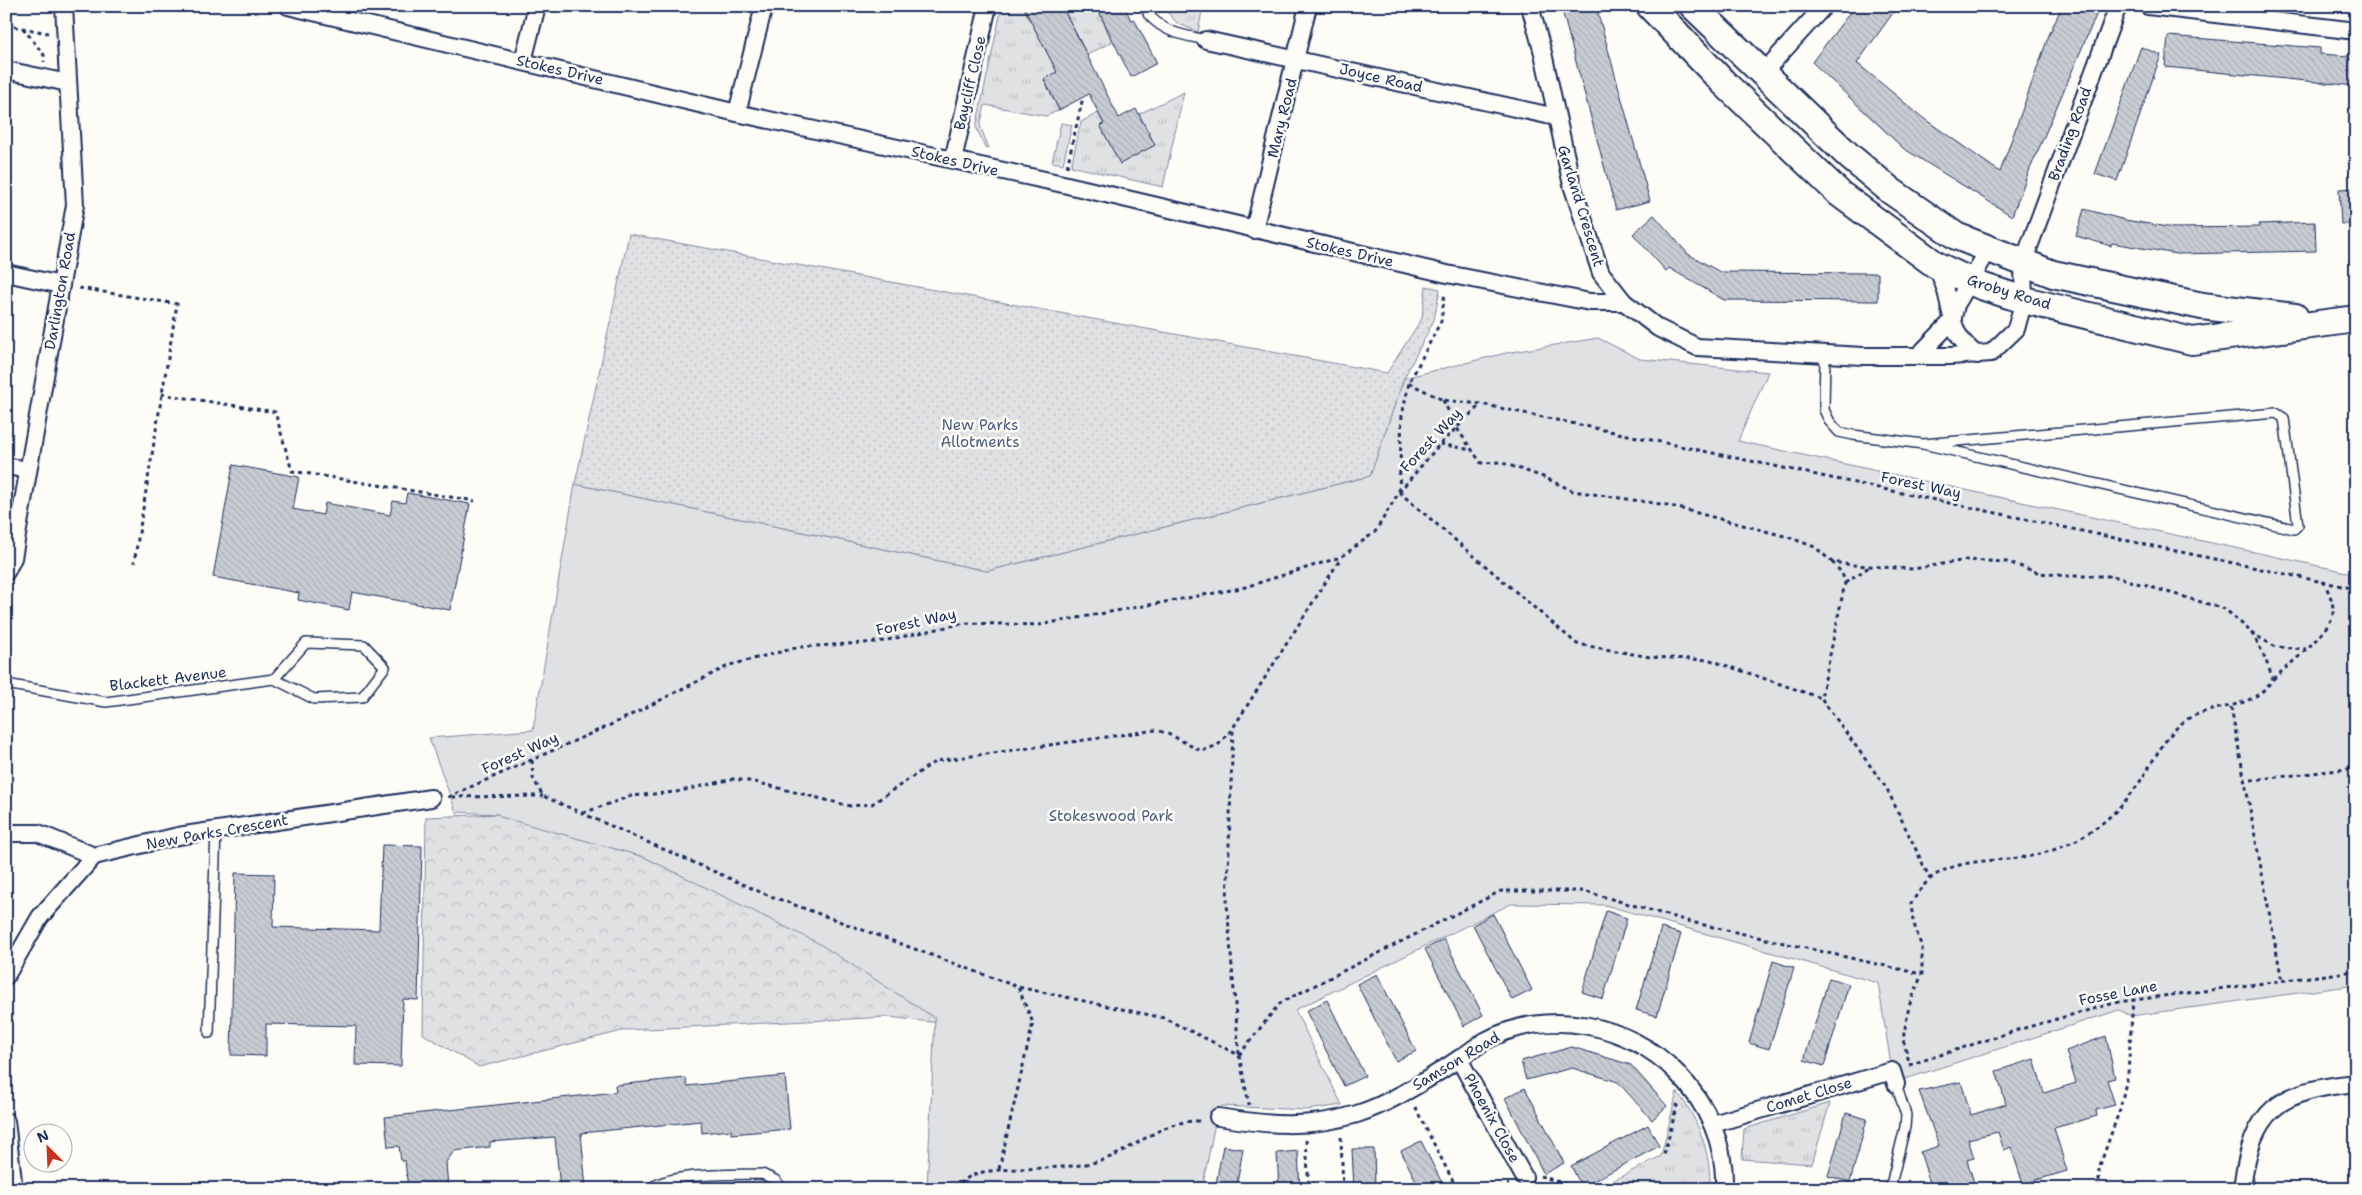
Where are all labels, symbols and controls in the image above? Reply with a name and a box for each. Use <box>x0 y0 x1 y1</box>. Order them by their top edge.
street label: Baycliff Close <box>949 34 991 132</box>
street label: Stokes Drive <box>514 50 606 90</box>
street label: Joyce Road <box>1337 59 1425 97</box>
street label: Mary Road <box>1262 76 1302 160</box>
street label: Brading Road <box>2044 84 2096 184</box>
street label: Stokes Drive <box>909 141 1001 181</box>
street label: Garland Crescent <box>1553 143 1609 269</box>
street label: Darlington Road <box>40 230 80 351</box>
street label: Stokes Drive <box>1304 232 1396 272</box>
street label: Groby Road <box>1965 270 2054 314</box>
street label: Forest Way <box>1396 403 1466 477</box>
park label: New Parks Allotments <box>940 415 1020 452</box>
street label: Forest Way <box>1879 467 1963 503</box>
street label: Forest Way <box>874 604 958 640</box>
street label: Blackett Avenue <box>109 662 227 696</box>
street label: Forest Way <box>479 727 561 779</box>
park label: Stokeswood Park <box>1049 806 1173 826</box>
street label: New Parks Crescent <box>144 810 290 854</box>
street label: Fosse Lane <box>2077 976 2159 1010</box>
street label: Samson Road <box>1409 1027 1504 1095</box>
street label: Phoenix Close <box>1459 1070 1525 1166</box>
street label: Comet Close <box>1764 1072 1854 1118</box>
north arrow <box>22 1122 72 1172</box>
text: N <box>34 1126 51 1147</box>

